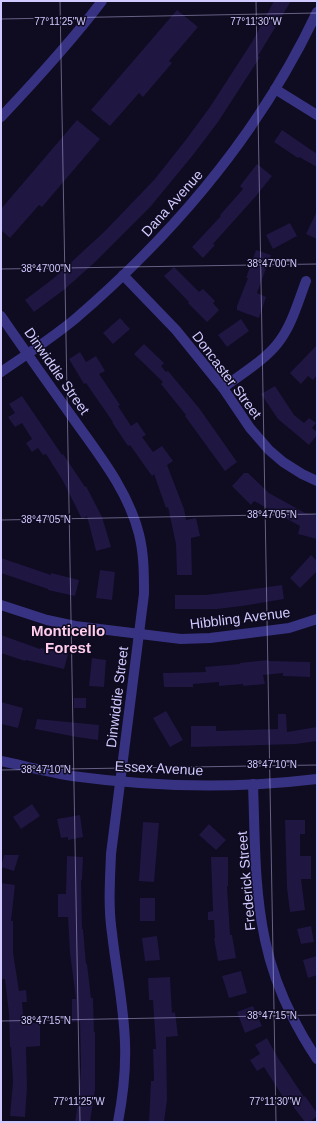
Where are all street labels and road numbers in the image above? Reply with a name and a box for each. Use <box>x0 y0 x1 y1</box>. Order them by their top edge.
street label: Dana Avenue <box>138 166 206 240</box>
street label: Dinwiddie Street <box>21 325 93 417</box>
street label: Doncaster Street <box>189 328 265 422</box>
street label: Hibbling Avenue <box>189 604 291 632</box>
street label: Dinwiddie Street <box>103 645 131 749</box>
street label: Essex Avenue <box>114 758 204 778</box>
street label: Frederick Street <box>234 831 258 931</box>

